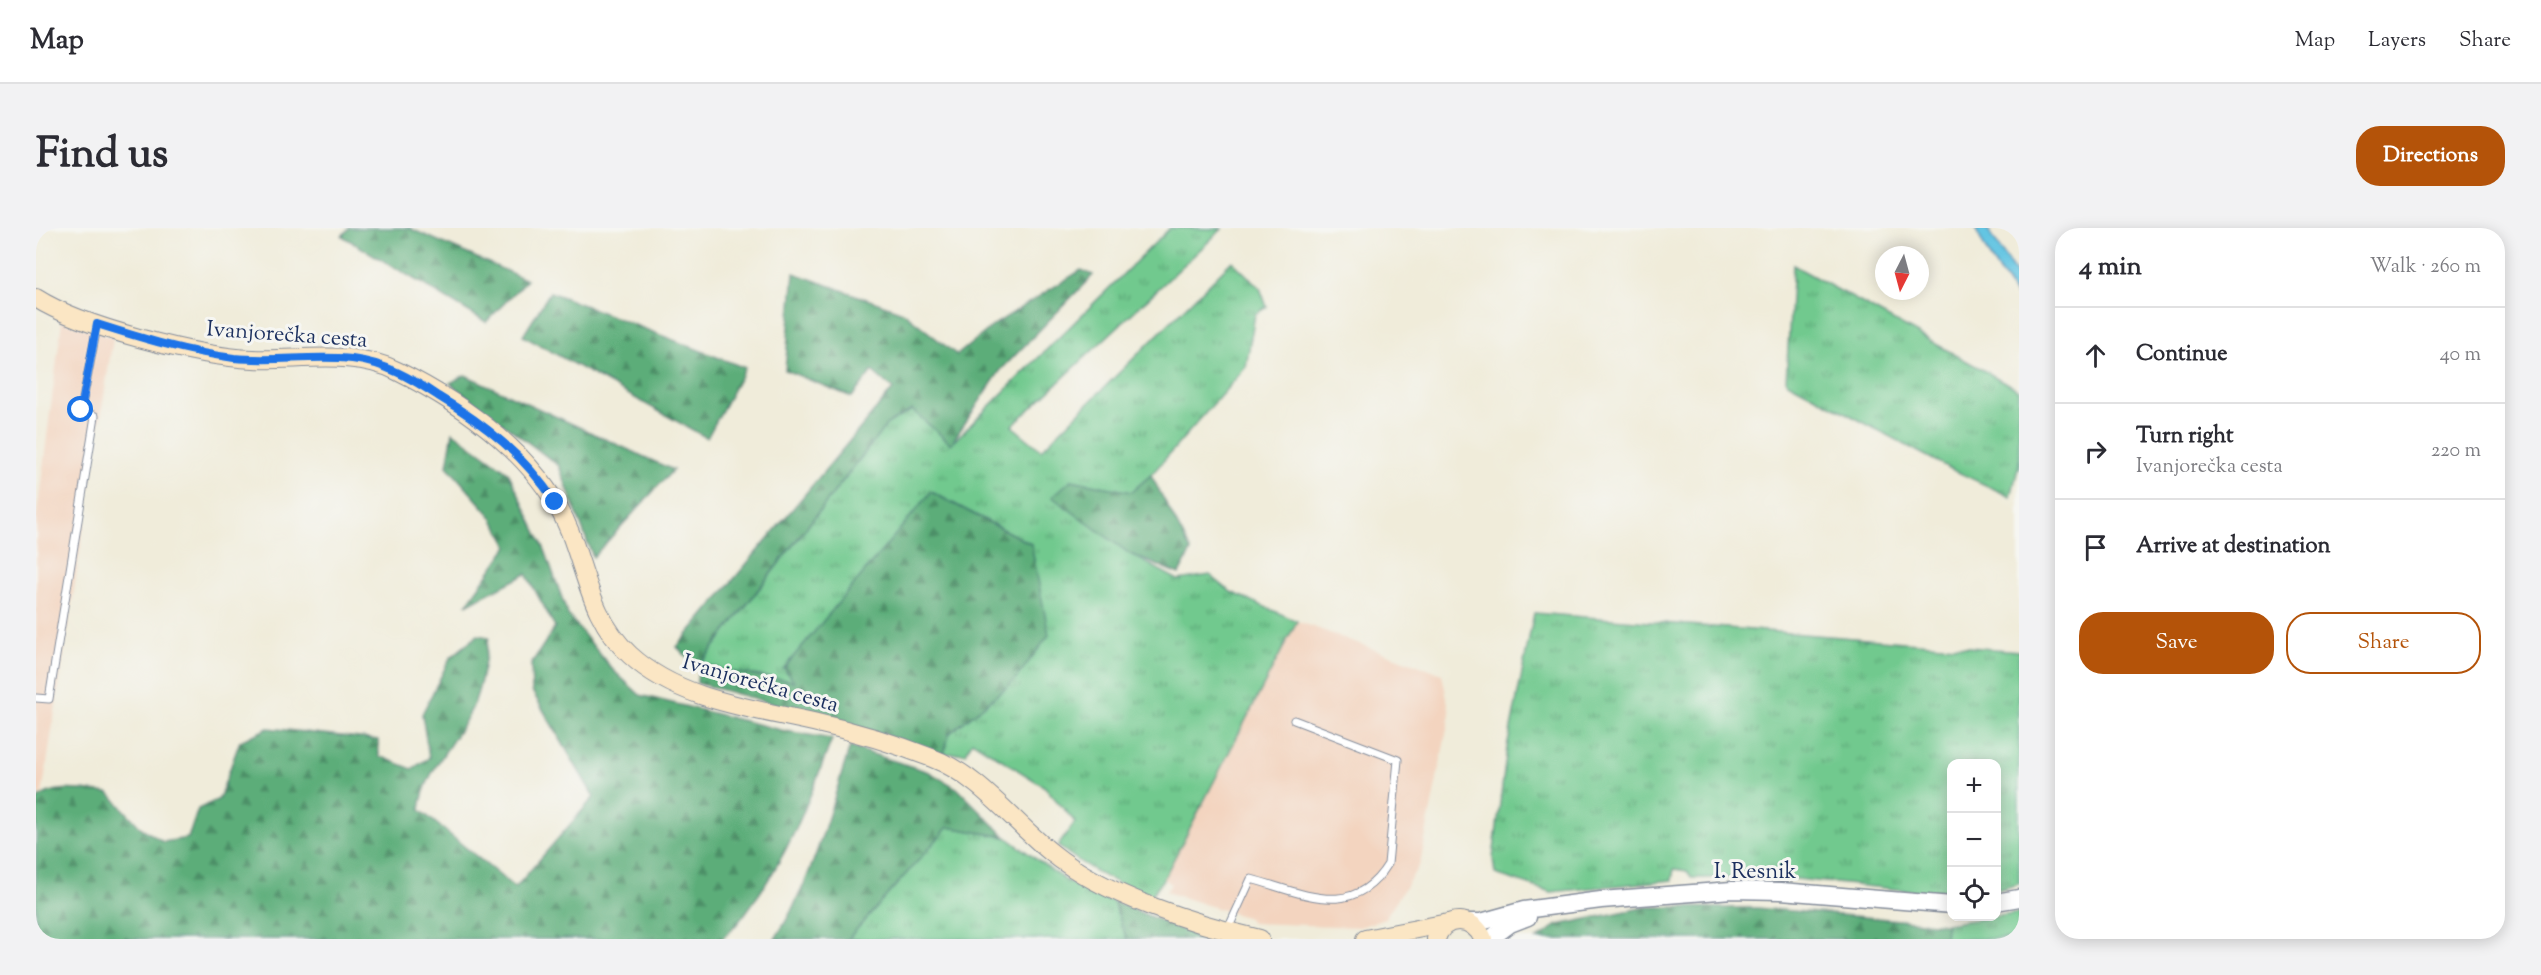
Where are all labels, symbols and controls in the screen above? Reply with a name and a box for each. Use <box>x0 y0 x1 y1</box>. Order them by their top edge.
text: Map <box>30 21 84 61</box>
text: Map <box>2295 26 2335 56</box>
text: Layers <box>2368 26 2426 56</box>
text: Share <box>2459 26 2511 56</box>
text: Find us <box>36 126 168 186</box>
button: Directions <box>2356 126 2505 186</box>
north arrow <box>1875 246 1929 300</box>
text: 4 min <box>2079 249 2142 286</box>
text: Walk · 260 m <box>2370 253 2481 282</box>
street label: Ivanjorečka cesta <box>205 314 368 358</box>
icon: ahead <box>2079 339 2112 372</box>
text: Continue <box>2136 339 2227 371</box>
text: 40 m <box>2440 341 2481 370</box>
route start <box>67 396 93 422</box>
text: Turn right <box>2136 421 2233 453</box>
icon: right <box>2079 435 2112 468</box>
text: 220 m <box>2431 437 2481 466</box>
text: Ivanjorečka cesta <box>2136 453 2283 482</box>
route end <box>541 488 567 514</box>
icon: arrive <box>2079 531 2112 564</box>
text: Arrive at destination <box>2136 531 2331 563</box>
button: Save <box>2079 612 2274 674</box>
button: Share <box>2286 612 2481 674</box>
street label: Ivanjorečka cesta <box>678 647 842 722</box>
map controls <box>1947 759 2001 921</box>
button: + <box>1947 759 2001 813</box>
button: − <box>1947 813 2001 867</box>
street label: I. Resnik <box>1714 857 1796 889</box>
button: locate <box>1947 867 2001 921</box>

